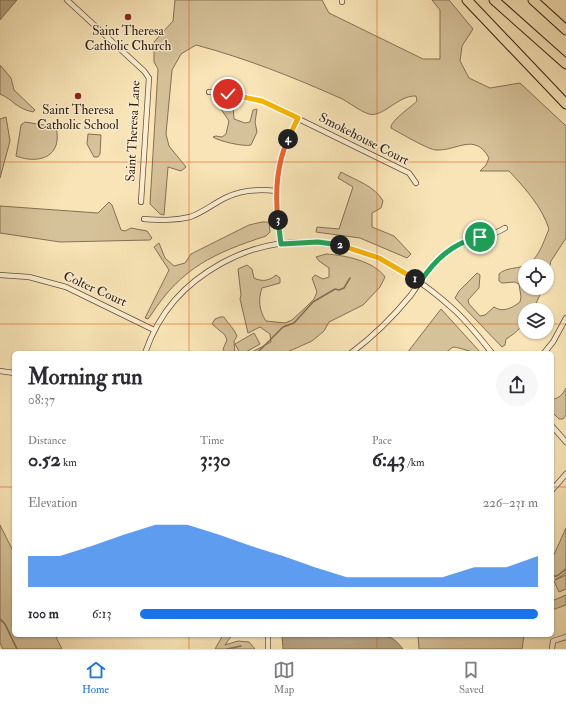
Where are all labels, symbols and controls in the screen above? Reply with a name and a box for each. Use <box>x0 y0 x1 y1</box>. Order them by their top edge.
marker: Saint Theresa Catholic Church <box>123 12 133 22</box>
place label: Saint Theresa Catholic Church <box>85 23 171 54</box>
pin <box>211 77 245 111</box>
street label: Saint Theresa Lane <box>122 79 144 182</box>
icon: check <box>217 83 239 105</box>
marker: Saint Theresa Catholic School <box>73 91 83 101</box>
place label: Saint Theresa Catholic School <box>37 102 120 133</box>
street label: Smokehouse Court <box>316 109 412 169</box>
pin: 4 <box>278 129 298 149</box>
text: 4 <box>285 132 291 145</box>
pin: 3 <box>268 210 288 230</box>
text: 3 <box>276 213 280 226</box>
pin <box>463 220 497 254</box>
icon: arrive <box>469 226 491 248</box>
pin: 2 <box>330 235 350 255</box>
text: 2 <box>337 238 343 251</box>
map controls <box>518 259 554 339</box>
button: locate <box>518 259 554 295</box>
street label: Colter Court <box>61 268 129 310</box>
pin: 1 <box>405 269 425 289</box>
text: 1 <box>413 272 417 285</box>
button: layers <box>518 303 554 339</box>
text: Morning run <box>28 363 143 391</box>
button: share <box>496 364 538 406</box>
text: 08:37 <box>28 392 55 408</box>
text: Distance <box>28 434 66 447</box>
text: Time <box>200 434 224 447</box>
text: Pace <box>372 434 392 447</box>
text: 0.52 <box>28 447 61 472</box>
text: 3:30 <box>200 447 231 472</box>
text: 6:43 <box>372 447 406 472</box>
text: km <box>61 456 77 469</box>
text: /km <box>406 456 424 469</box>
text: Elevation <box>28 495 78 511</box>
text: 226–231 m <box>483 495 538 511</box>
text: 100 m <box>28 606 59 622</box>
text: 6:13 <box>92 606 111 622</box>
tab: Home <box>82 659 109 696</box>
tab: Map <box>273 659 295 696</box>
tab: Saved <box>459 659 484 696</box>

